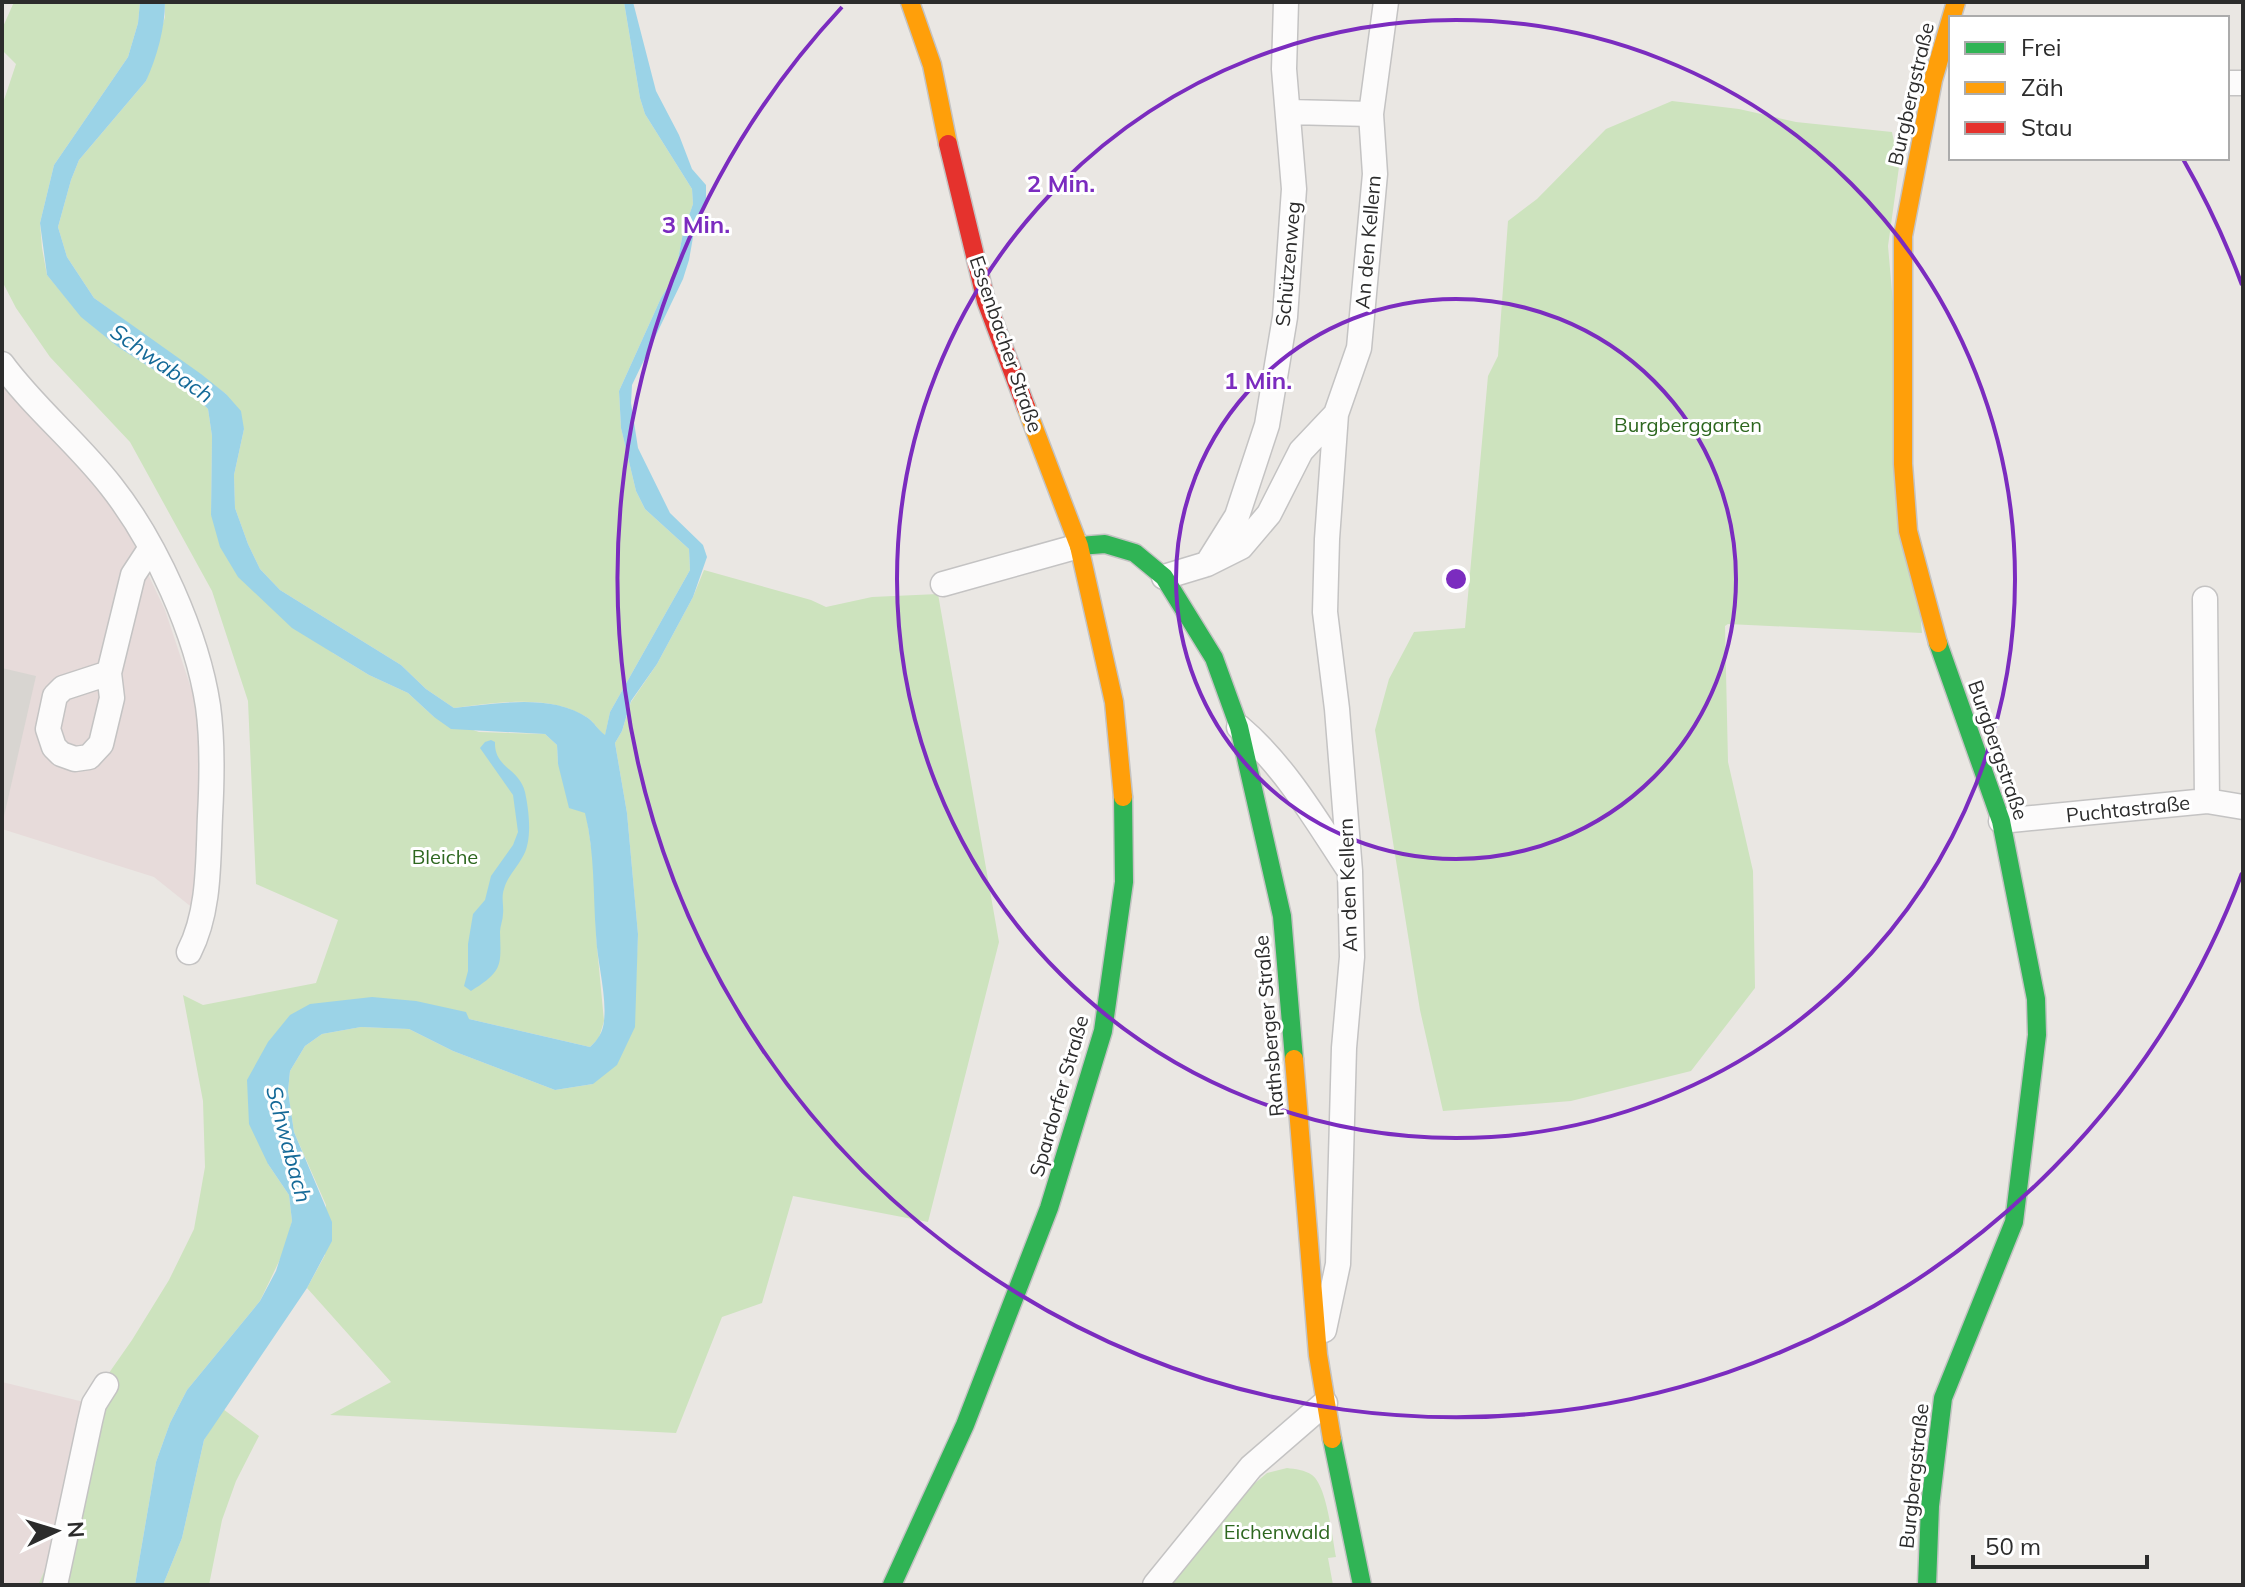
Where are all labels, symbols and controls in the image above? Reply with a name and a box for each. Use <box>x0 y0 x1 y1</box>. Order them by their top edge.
legend <box>1949 16 2229 160</box>
street label: Burgbergstraße <box>1882 20 1939 168</box>
text: Frei <box>2021 32 2062 62</box>
text: Zäh <box>2021 72 2064 102</box>
text: Stau <box>2021 112 2073 142</box>
text: 2 Min. <box>1027 168 1095 198</box>
street label: An den Kellern <box>1349 174 1386 310</box>
street label: Schützenweg <box>1270 200 1305 328</box>
text: 3 Min. <box>662 209 730 239</box>
street label: Essenbacher Straße <box>965 252 1048 435</box>
water label: Schwabach <box>105 317 219 409</box>
text: 1 Min. <box>1224 365 1292 395</box>
park label: Burgberggarten <box>1614 412 1762 437</box>
centre of rings <box>1442 565 1470 593</box>
street label: Burgbergstraße <box>1963 677 2034 823</box>
street label: Puchtastraße <box>2065 790 2191 827</box>
street label: An den Kellern <box>1333 818 1362 952</box>
park label: Bleiche <box>412 844 478 869</box>
street label: Rathsberger Straße <box>1248 934 1289 1118</box>
street label: Spardorfer Straße <box>1024 1012 1094 1179</box>
water label: Schwabach <box>260 1083 318 1205</box>
street label: Burgbergstraße <box>1893 1402 1934 1550</box>
north arrow <box>16 1491 96 1571</box>
park label: Eichenwald <box>1224 1519 1330 1544</box>
scale bar <box>1973 1519 2147 1569</box>
text: N <box>61 1520 90 1539</box>
text: 50 m <box>1985 1531 2041 1561</box>

